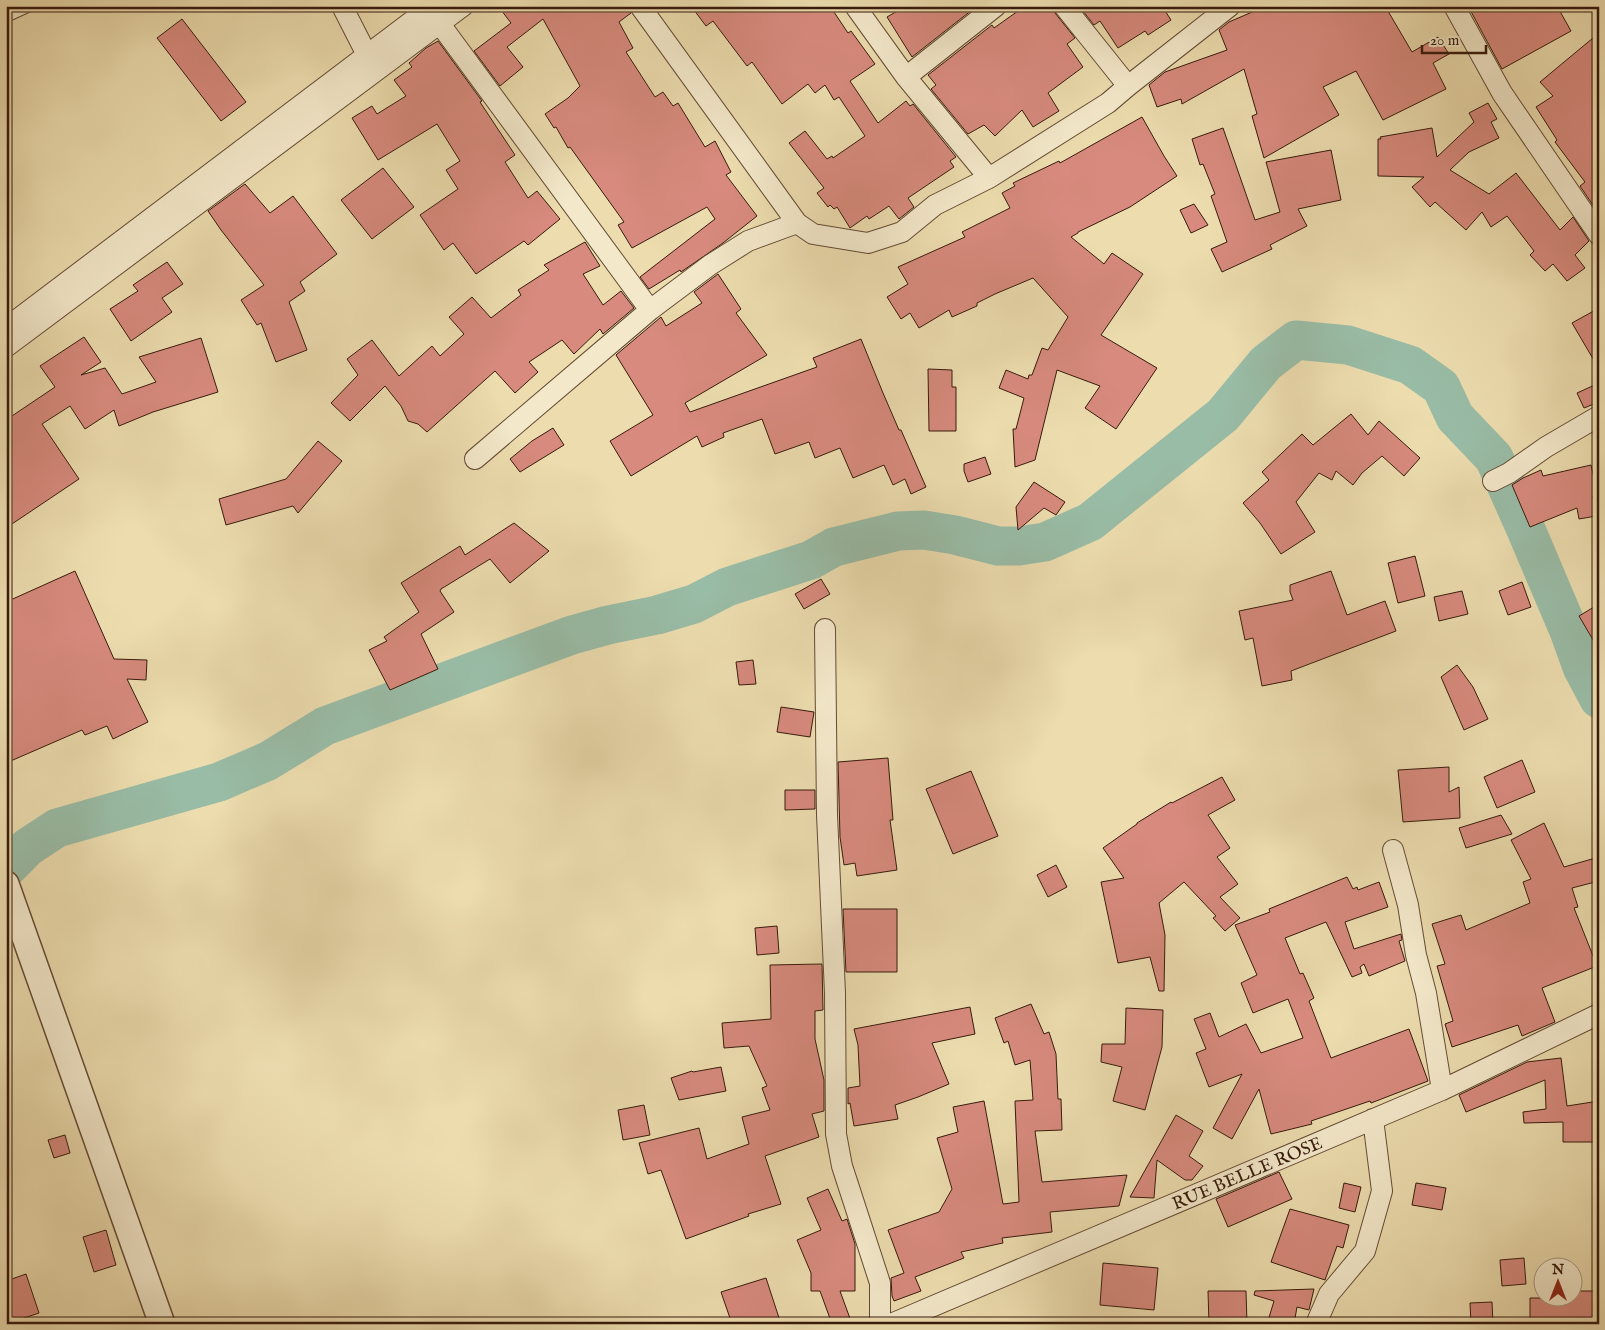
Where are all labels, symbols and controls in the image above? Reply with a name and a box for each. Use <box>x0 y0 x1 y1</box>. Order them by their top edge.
scale bar <box>1422 22 1486 54</box>
text: 20 m <box>1430 31 1460 50</box>
street label: RUE BELLE ROSE <box>1169 1132 1326 1216</box>
north arrow <box>1532 1258 1582 1308</box>
text: N <box>1551 1261 1564 1279</box>

